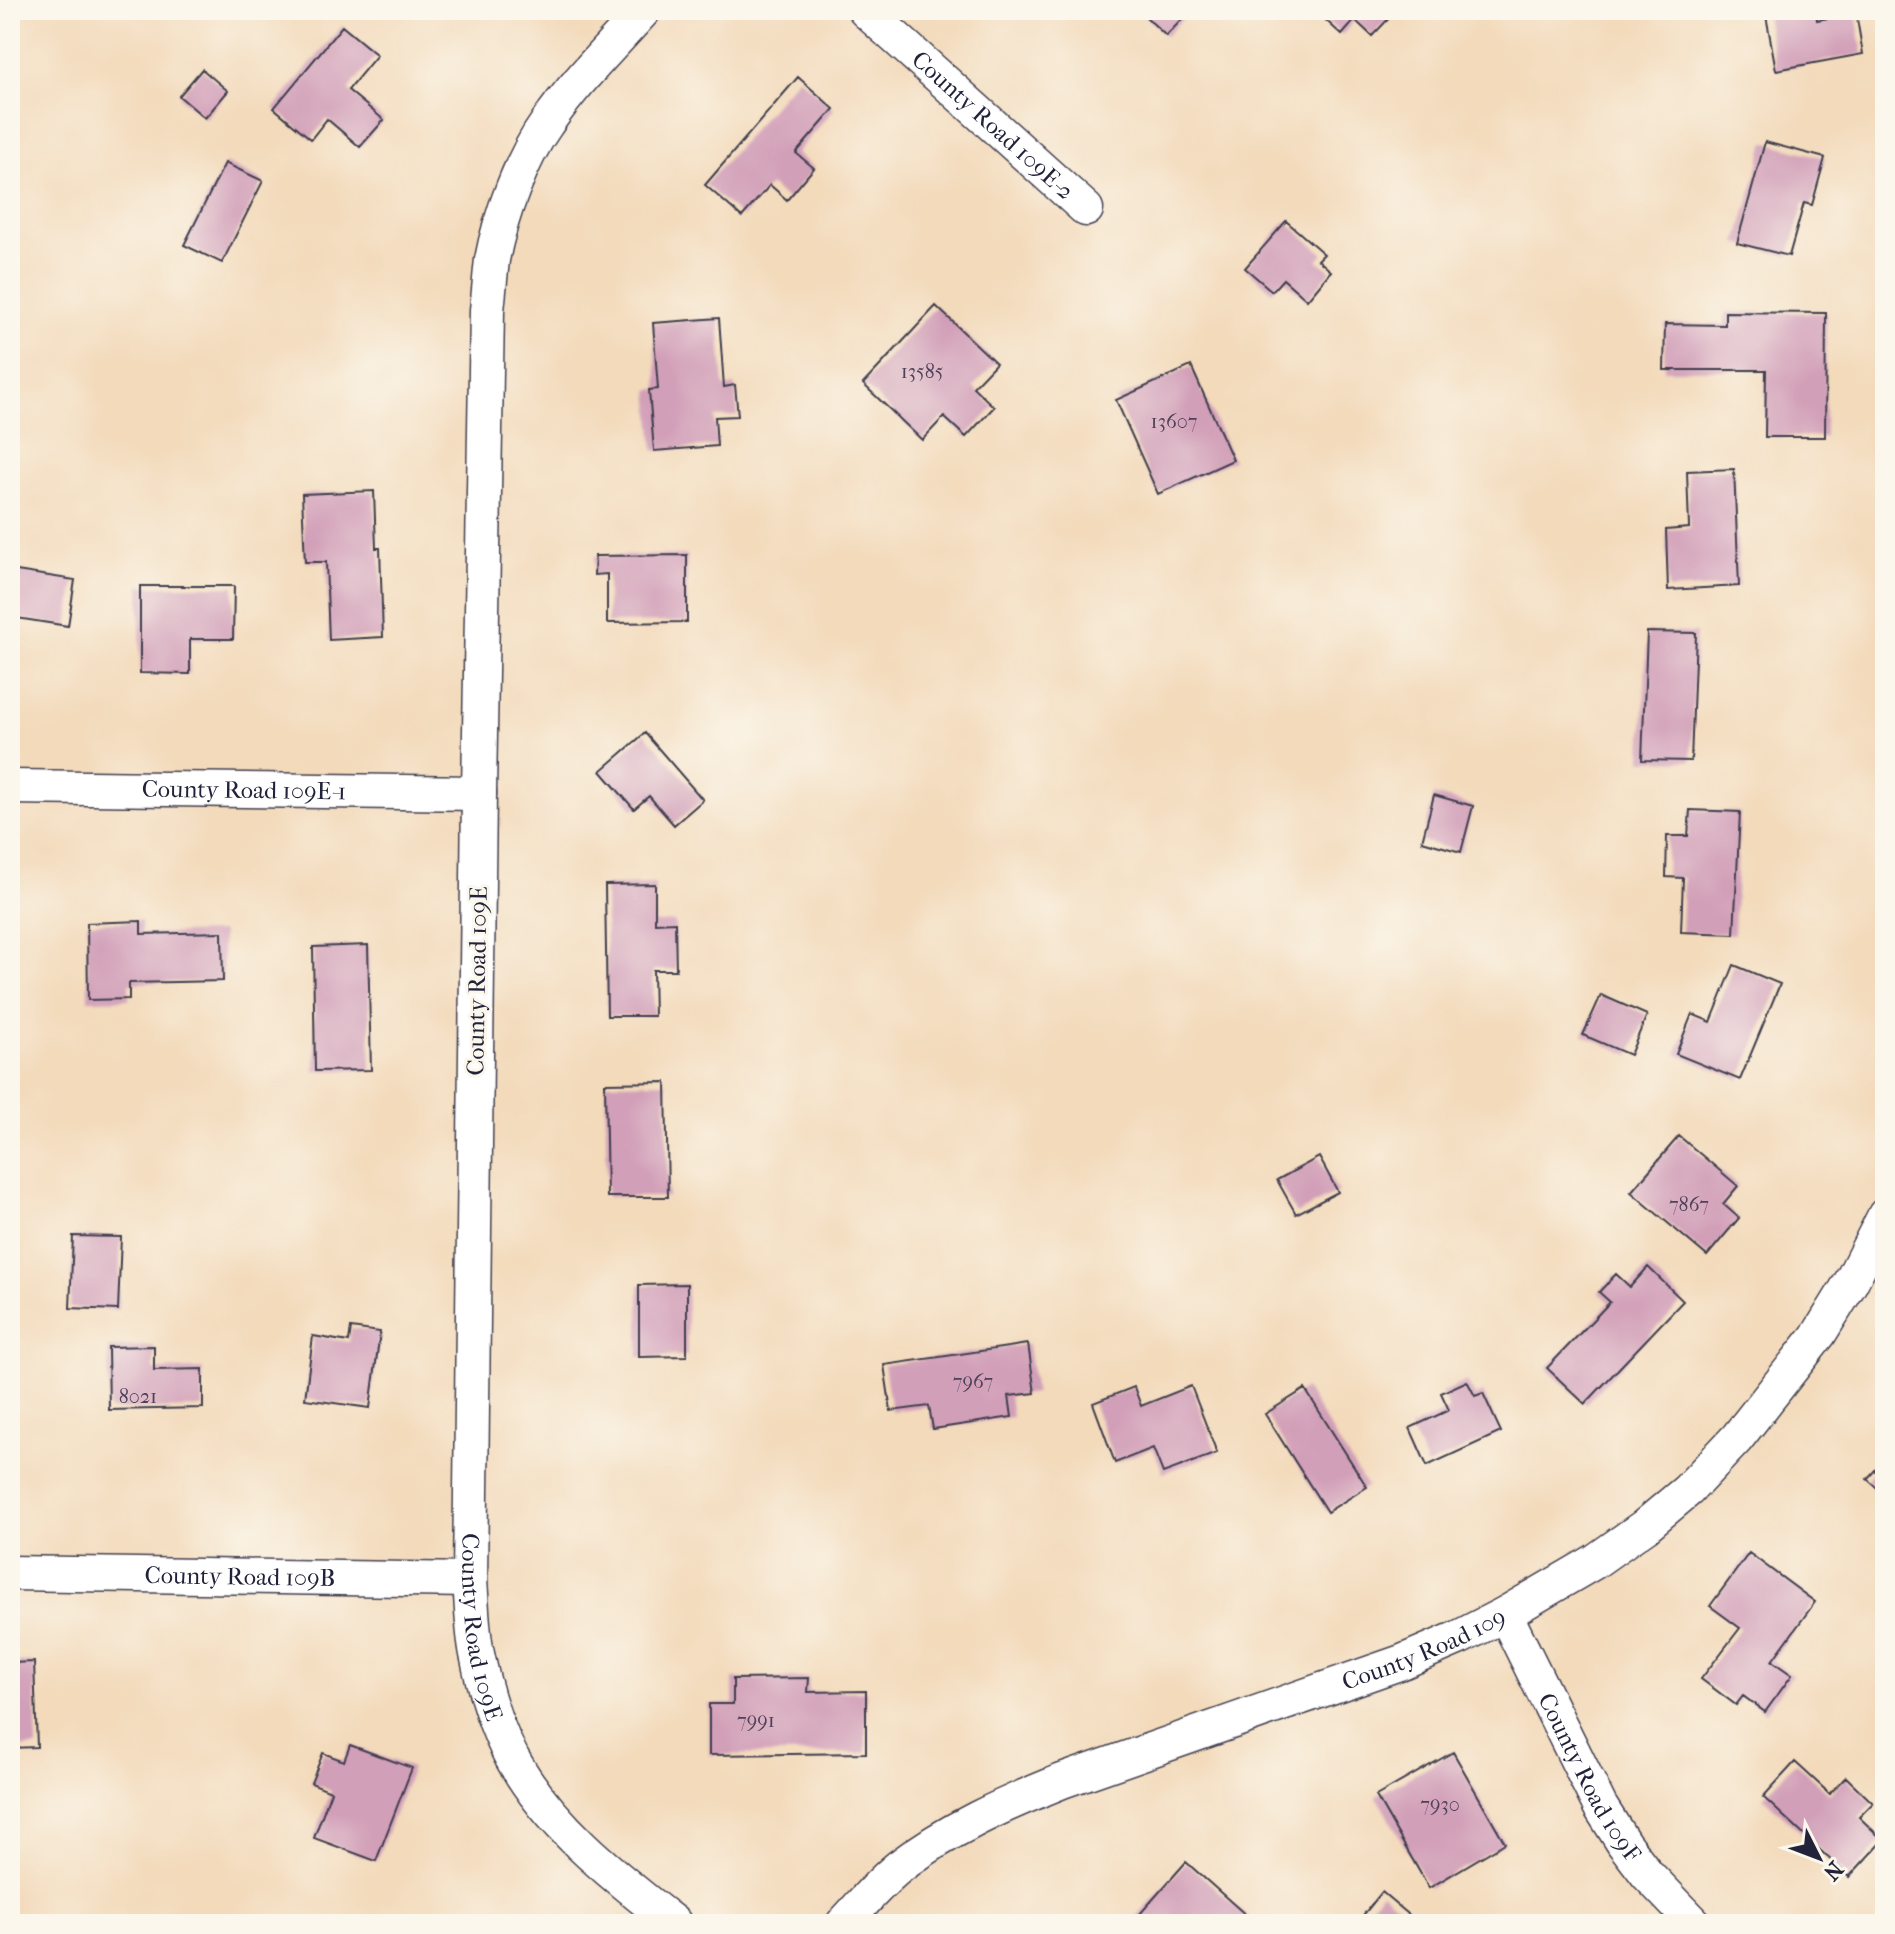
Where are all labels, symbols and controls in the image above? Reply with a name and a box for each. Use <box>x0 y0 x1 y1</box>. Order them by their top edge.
street label: County Road 109E-2 <box>906 45 1080 205</box>
house number: 13585 <box>901 360 943 383</box>
house number: 13607 <box>1151 410 1198 433</box>
street label: County Road 109E-1 <box>142 775 346 805</box>
street label: County Road 109E <box>461 886 493 1076</box>
house number: 7867 <box>1669 1193 1709 1216</box>
house number: 7967 <box>953 1370 994 1393</box>
house number: 8021 <box>119 1385 157 1408</box>
street label: County Road 109E <box>456 1533 508 1724</box>
street label: County Road 109B <box>145 1561 335 1592</box>
street label: County Road 109 <box>1338 1602 1510 1696</box>
street label: County Road 109F <box>1532 1689 1647 1867</box>
house number: 7991 <box>737 1709 775 1732</box>
house number: 7930 <box>1420 1793 1460 1816</box>
north arrow <box>1779 1818 1859 1898</box>
text: N <box>1818 1856 1848 1886</box>

